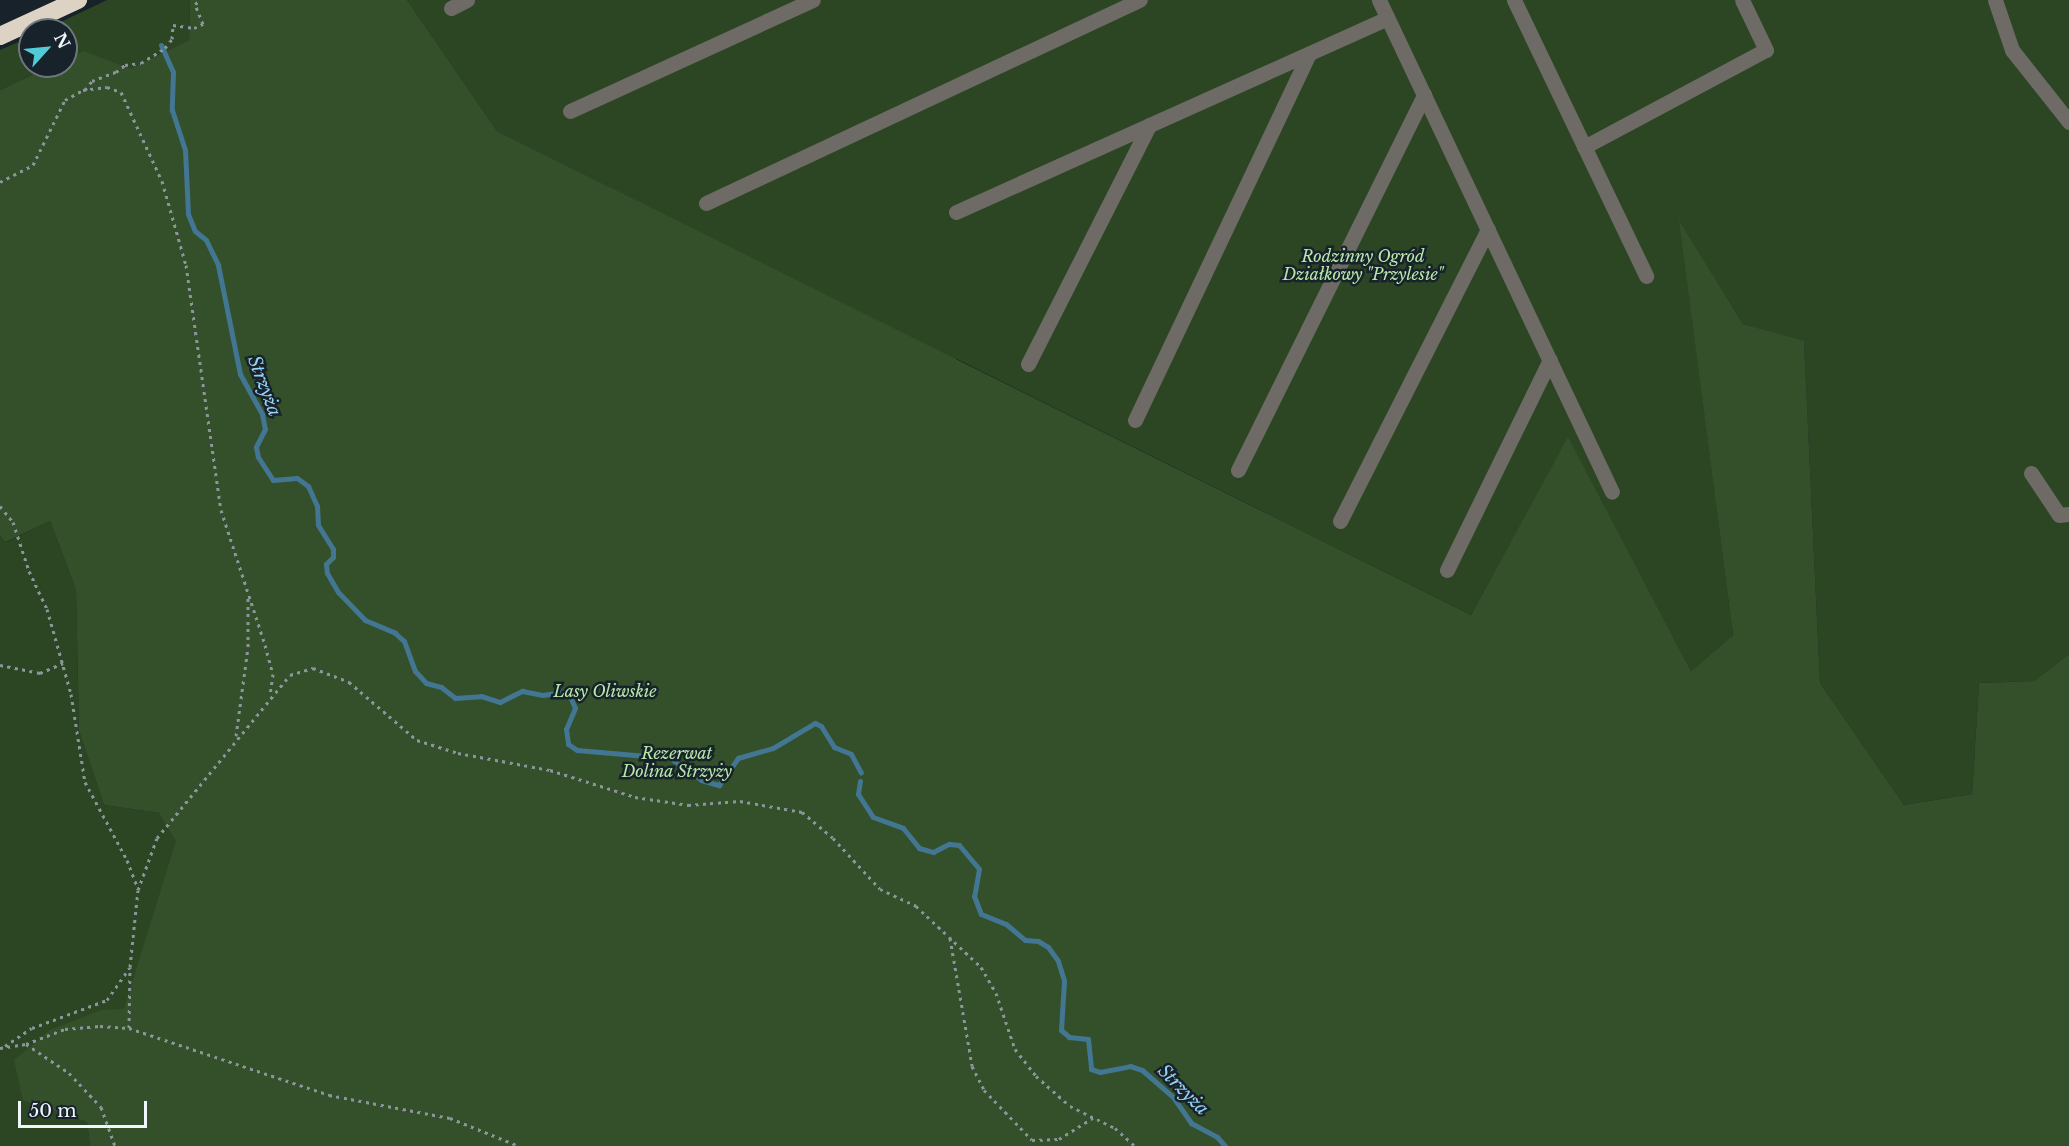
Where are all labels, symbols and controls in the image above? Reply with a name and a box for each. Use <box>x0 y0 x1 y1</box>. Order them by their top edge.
north arrow <box>18 18 78 78</box>
text: N <box>50 29 75 52</box>
park label: Rodzinny Ogród Działkowy "Przylesie" <box>1283 246 1443 284</box>
water label: Strzyża <box>243 353 285 419</box>
park label: Lasy Oliwskie <box>553 681 657 701</box>
park label: Rezerwat Dolina Strzyży <box>622 743 732 781</box>
water label: Strzyża <box>1153 1060 1213 1120</box>
scale bar <box>21 1089 150 1127</box>
text: 50 m <box>29 1100 77 1122</box>

